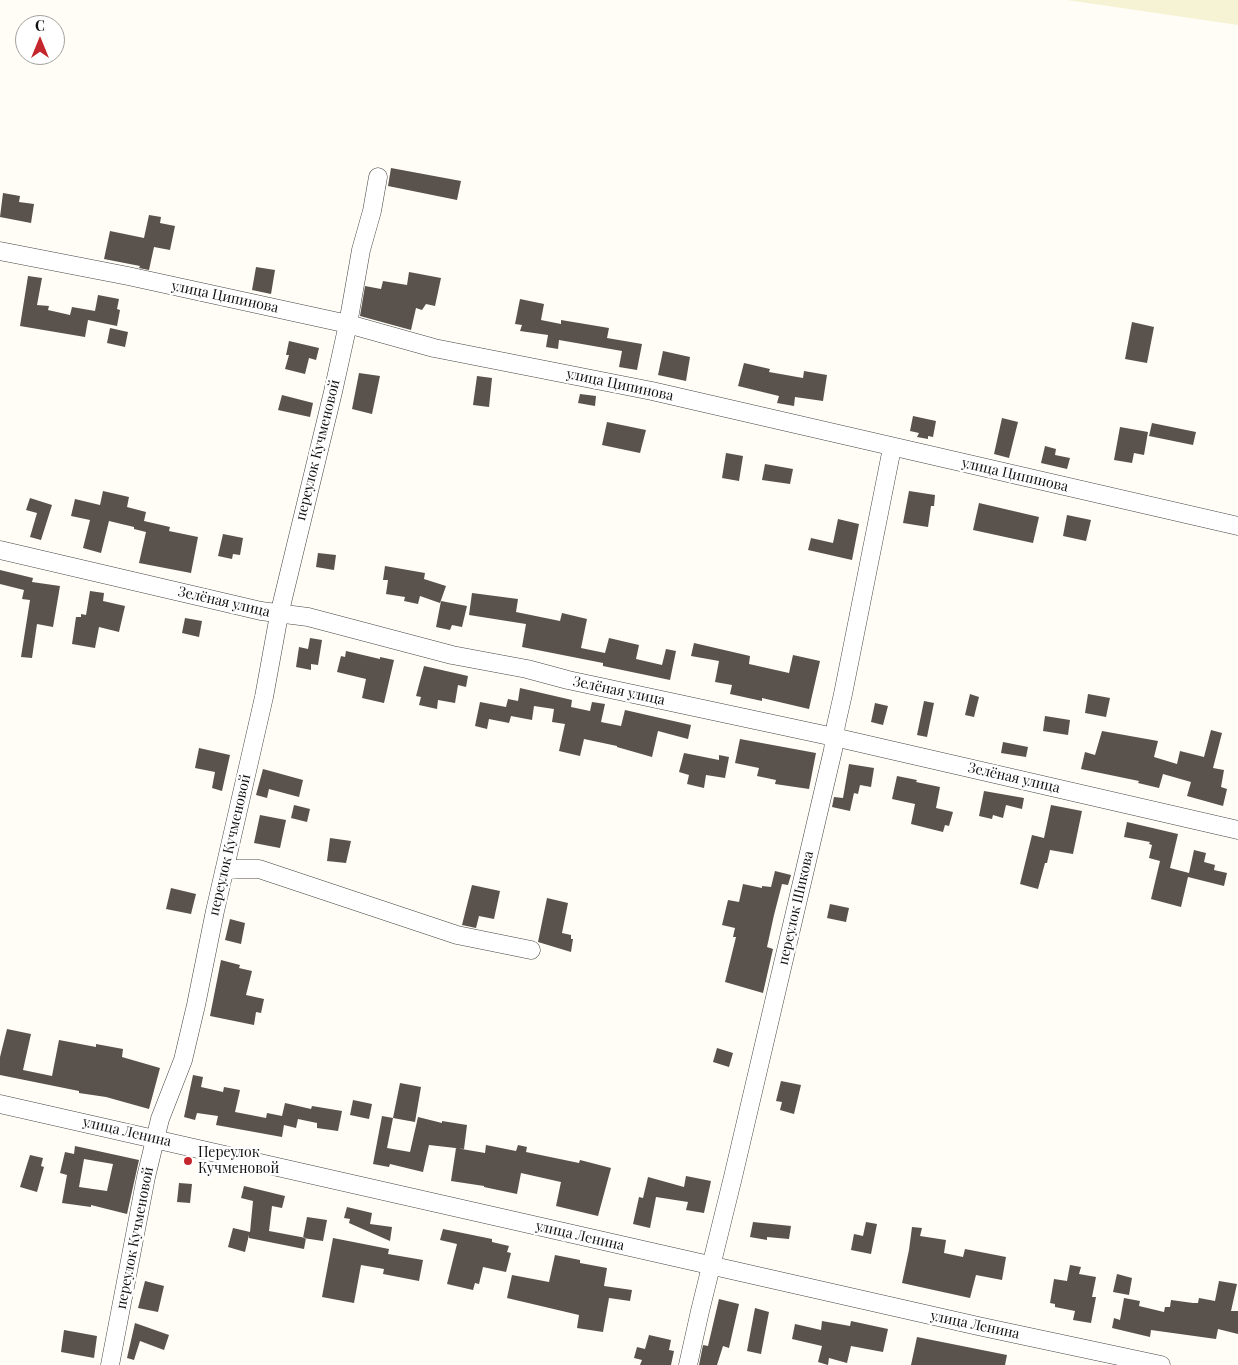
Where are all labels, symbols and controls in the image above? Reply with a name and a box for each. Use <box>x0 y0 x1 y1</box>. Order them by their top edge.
north arrow <box>15 15 65 65</box>
text: С <box>35 16 45 35</box>
street label: улица Ципинова <box>170 277 280 317</box>
street label: улица Ципинова <box>565 365 675 405</box>
street label: переулок Кучменовой <box>292 378 344 522</box>
street label: улица Ципинова <box>960 455 1070 495</box>
street label: Зелёная улица <box>176 583 272 621</box>
street label: Зелёная улица <box>571 673 667 709</box>
street label: Зелёная улица <box>966 759 1062 797</box>
street label: переулок Кучменовой <box>206 773 254 917</box>
street label: переулок Шикова <box>775 849 817 967</box>
street label: улица Ленина <box>81 1114 173 1150</box>
place label: Переулок Кучменовой <box>198 1145 279 1178</box>
marker: Переулок Кучменовой <box>182 1155 194 1167</box>
street label: переулок Кучменовой <box>113 1165 157 1311</box>
street label: улица Ленина <box>534 1218 626 1254</box>
street label: улица Ленина <box>929 1307 1021 1343</box>

